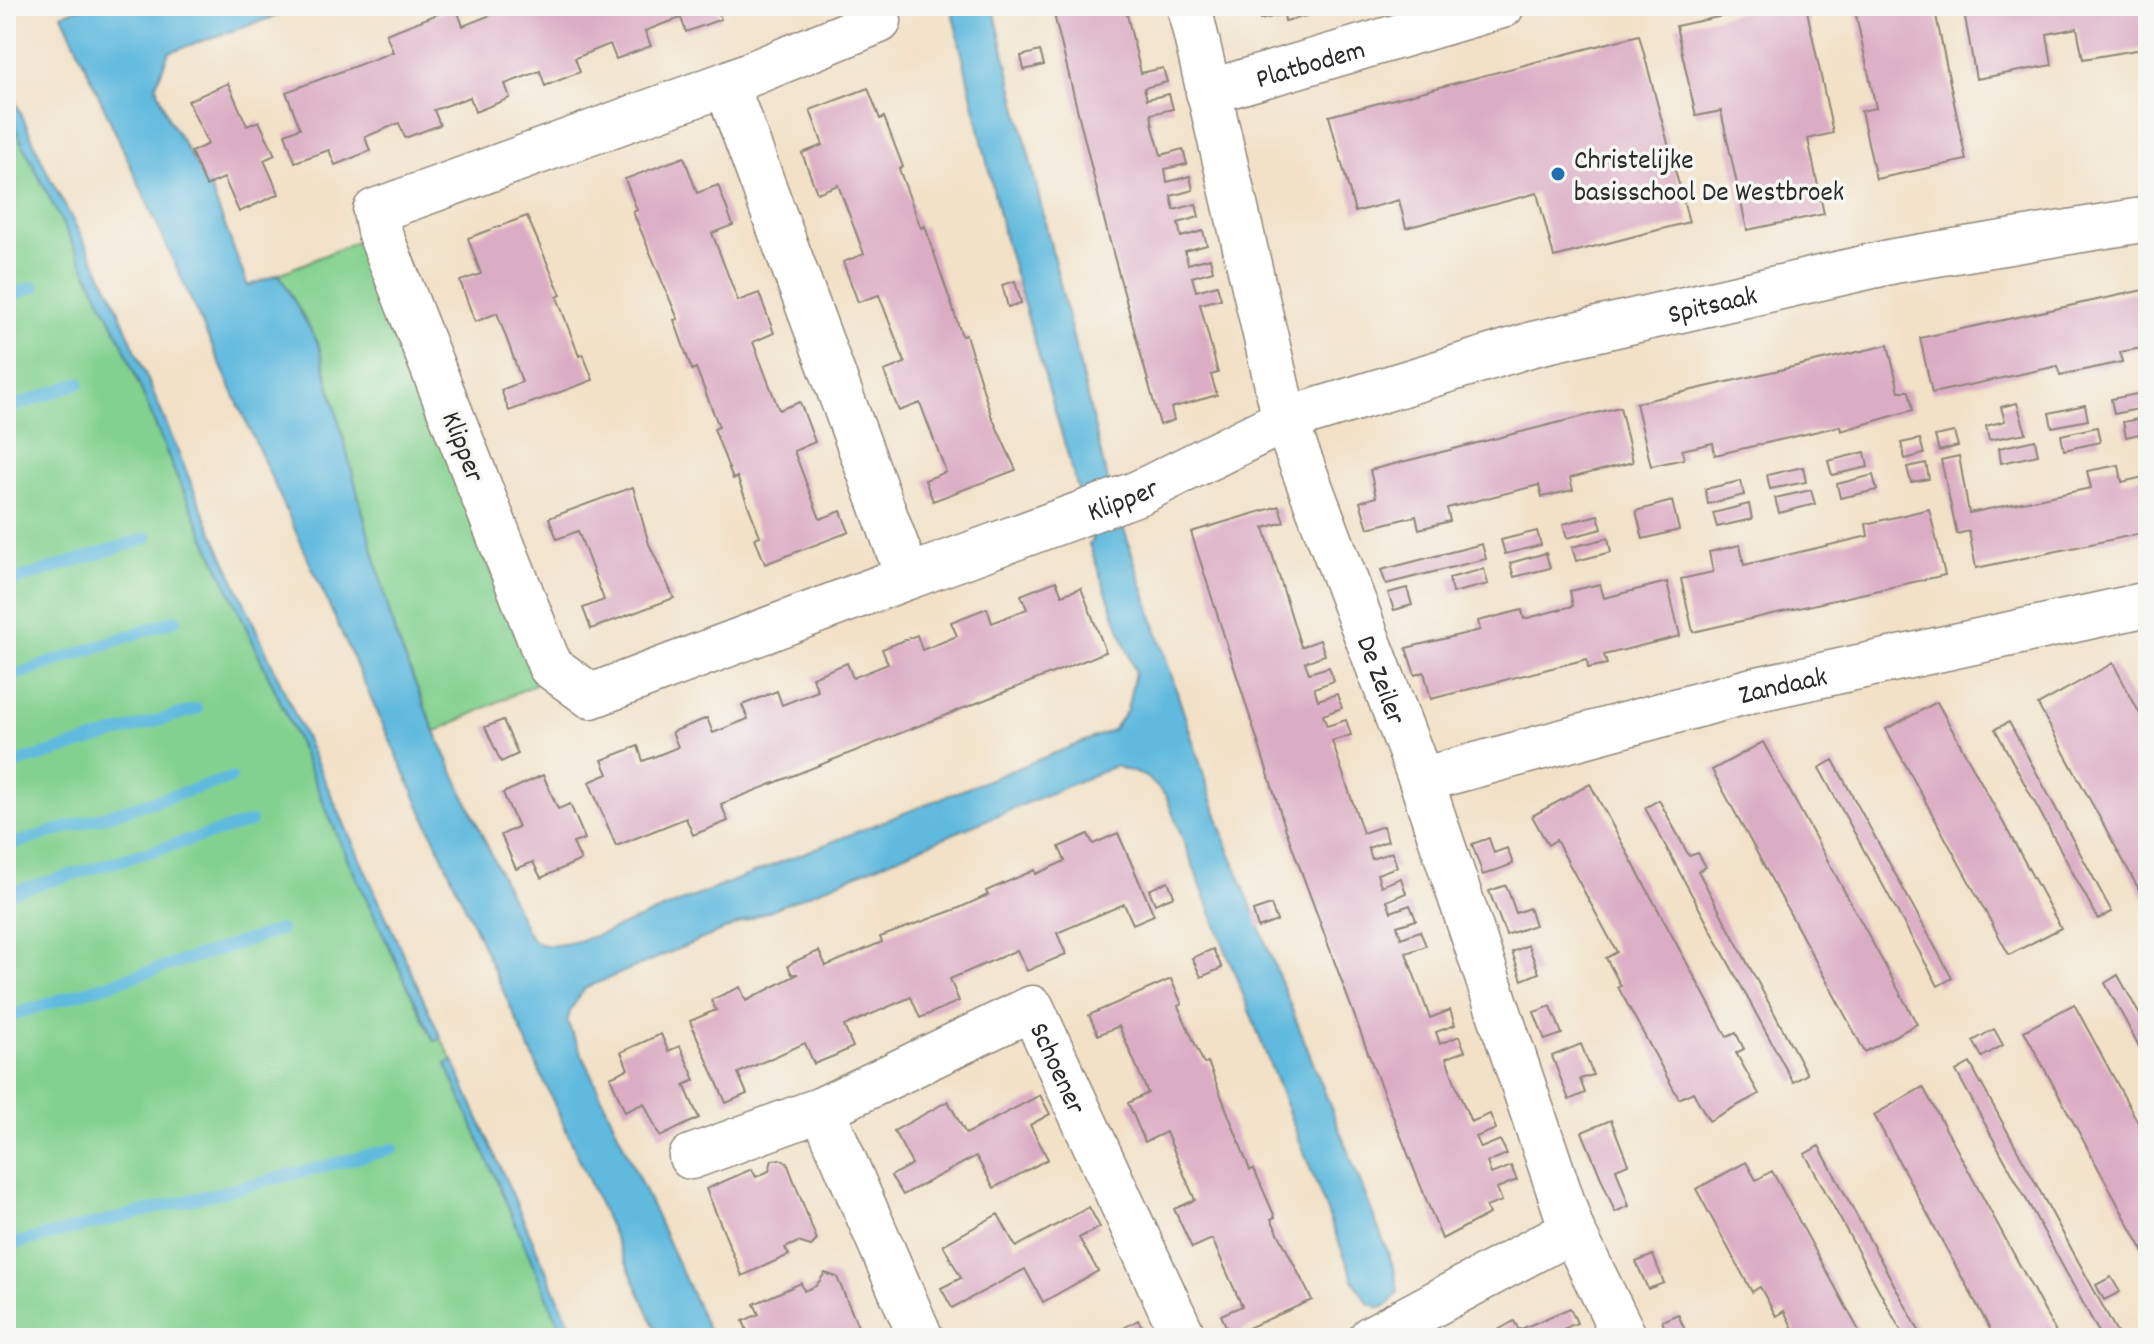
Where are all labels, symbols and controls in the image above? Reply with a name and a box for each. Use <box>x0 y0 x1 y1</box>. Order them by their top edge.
street label: Platbodem <box>1252 32 1371 102</box>
place label: Christelijke basisschool De Westbroek <box>1574 143 1844 215</box>
marker: Christelijke basisschool De Westbroek <box>1549 165 1567 183</box>
street label: Spitsaak <box>1665 278 1762 337</box>
street label: Klipper <box>429 406 492 490</box>
street label: Klipper <box>1083 470 1167 535</box>
street label: De Zeiler <box>1343 631 1413 732</box>
street label: Zandaak <box>1735 659 1831 718</box>
street label: Schoener <box>1016 1017 1094 1122</box>

